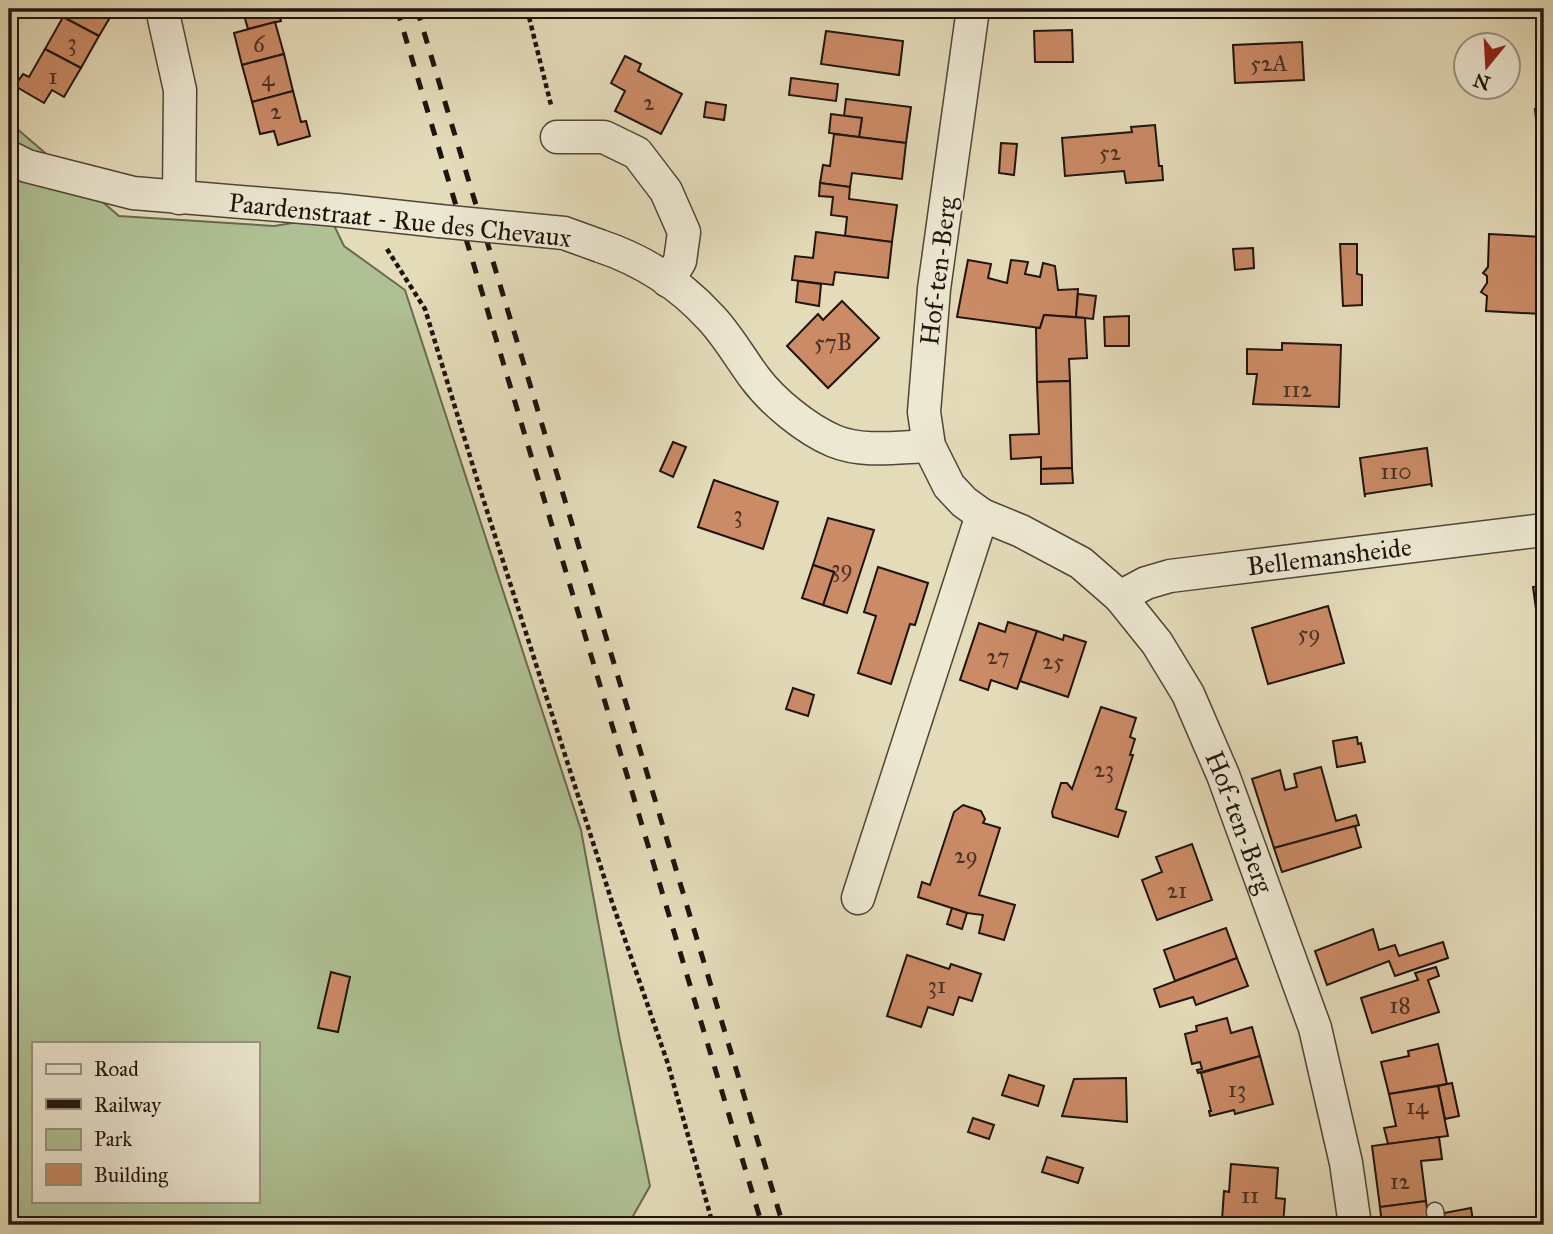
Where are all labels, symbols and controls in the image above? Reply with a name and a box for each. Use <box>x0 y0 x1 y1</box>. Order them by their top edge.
house number: 3 <box>67 28 77 56</box>
house number: 6 <box>253 30 266 58</box>
north arrow <box>1452 32 1522 102</box>
house number: 52A <box>1250 49 1288 77</box>
house number: 1 <box>48 62 58 90</box>
house number: 4 <box>262 64 276 92</box>
text: N <box>1471 68 1493 95</box>
house number: 2 <box>643 88 655 116</box>
house number: 2 <box>270 97 282 125</box>
house number: 52 <box>1099 138 1122 166</box>
street label: Paardenstraat - Rue des Chevaux <box>227 186 573 254</box>
street label: Hof-ten-Berg <box>913 194 963 347</box>
house number: 57B <box>814 328 852 356</box>
house number: 112 <box>1282 375 1312 403</box>
house number: 110 <box>1380 457 1412 485</box>
house number: 3 <box>733 500 743 528</box>
street label: Bellemansheide <box>1245 530 1413 582</box>
house number: 39 <box>831 554 853 582</box>
house number: 59 <box>1297 619 1321 647</box>
house number: 27 <box>987 642 1010 670</box>
house number: 25 <box>1042 647 1064 675</box>
street label: Hof-ten-Berg <box>1198 746 1281 898</box>
house number: 23 <box>1094 755 1114 783</box>
house number: 29 <box>954 841 978 869</box>
house number: 21 <box>1167 876 1187 904</box>
house number: 31 <box>928 971 946 999</box>
house number: 18 <box>1389 991 1411 1019</box>
legend <box>32 1042 259 1202</box>
text: Road <box>94 1056 139 1082</box>
house number: 13 <box>1228 1075 1246 1103</box>
text: Railway <box>94 1092 162 1118</box>
house number: 14 <box>1406 1092 1429 1120</box>
text: Park <box>94 1126 132 1152</box>
text: Building <box>94 1162 168 1188</box>
house number: 12 <box>1390 1167 1411 1195</box>
house number: 11 <box>1241 1181 1259 1209</box>

